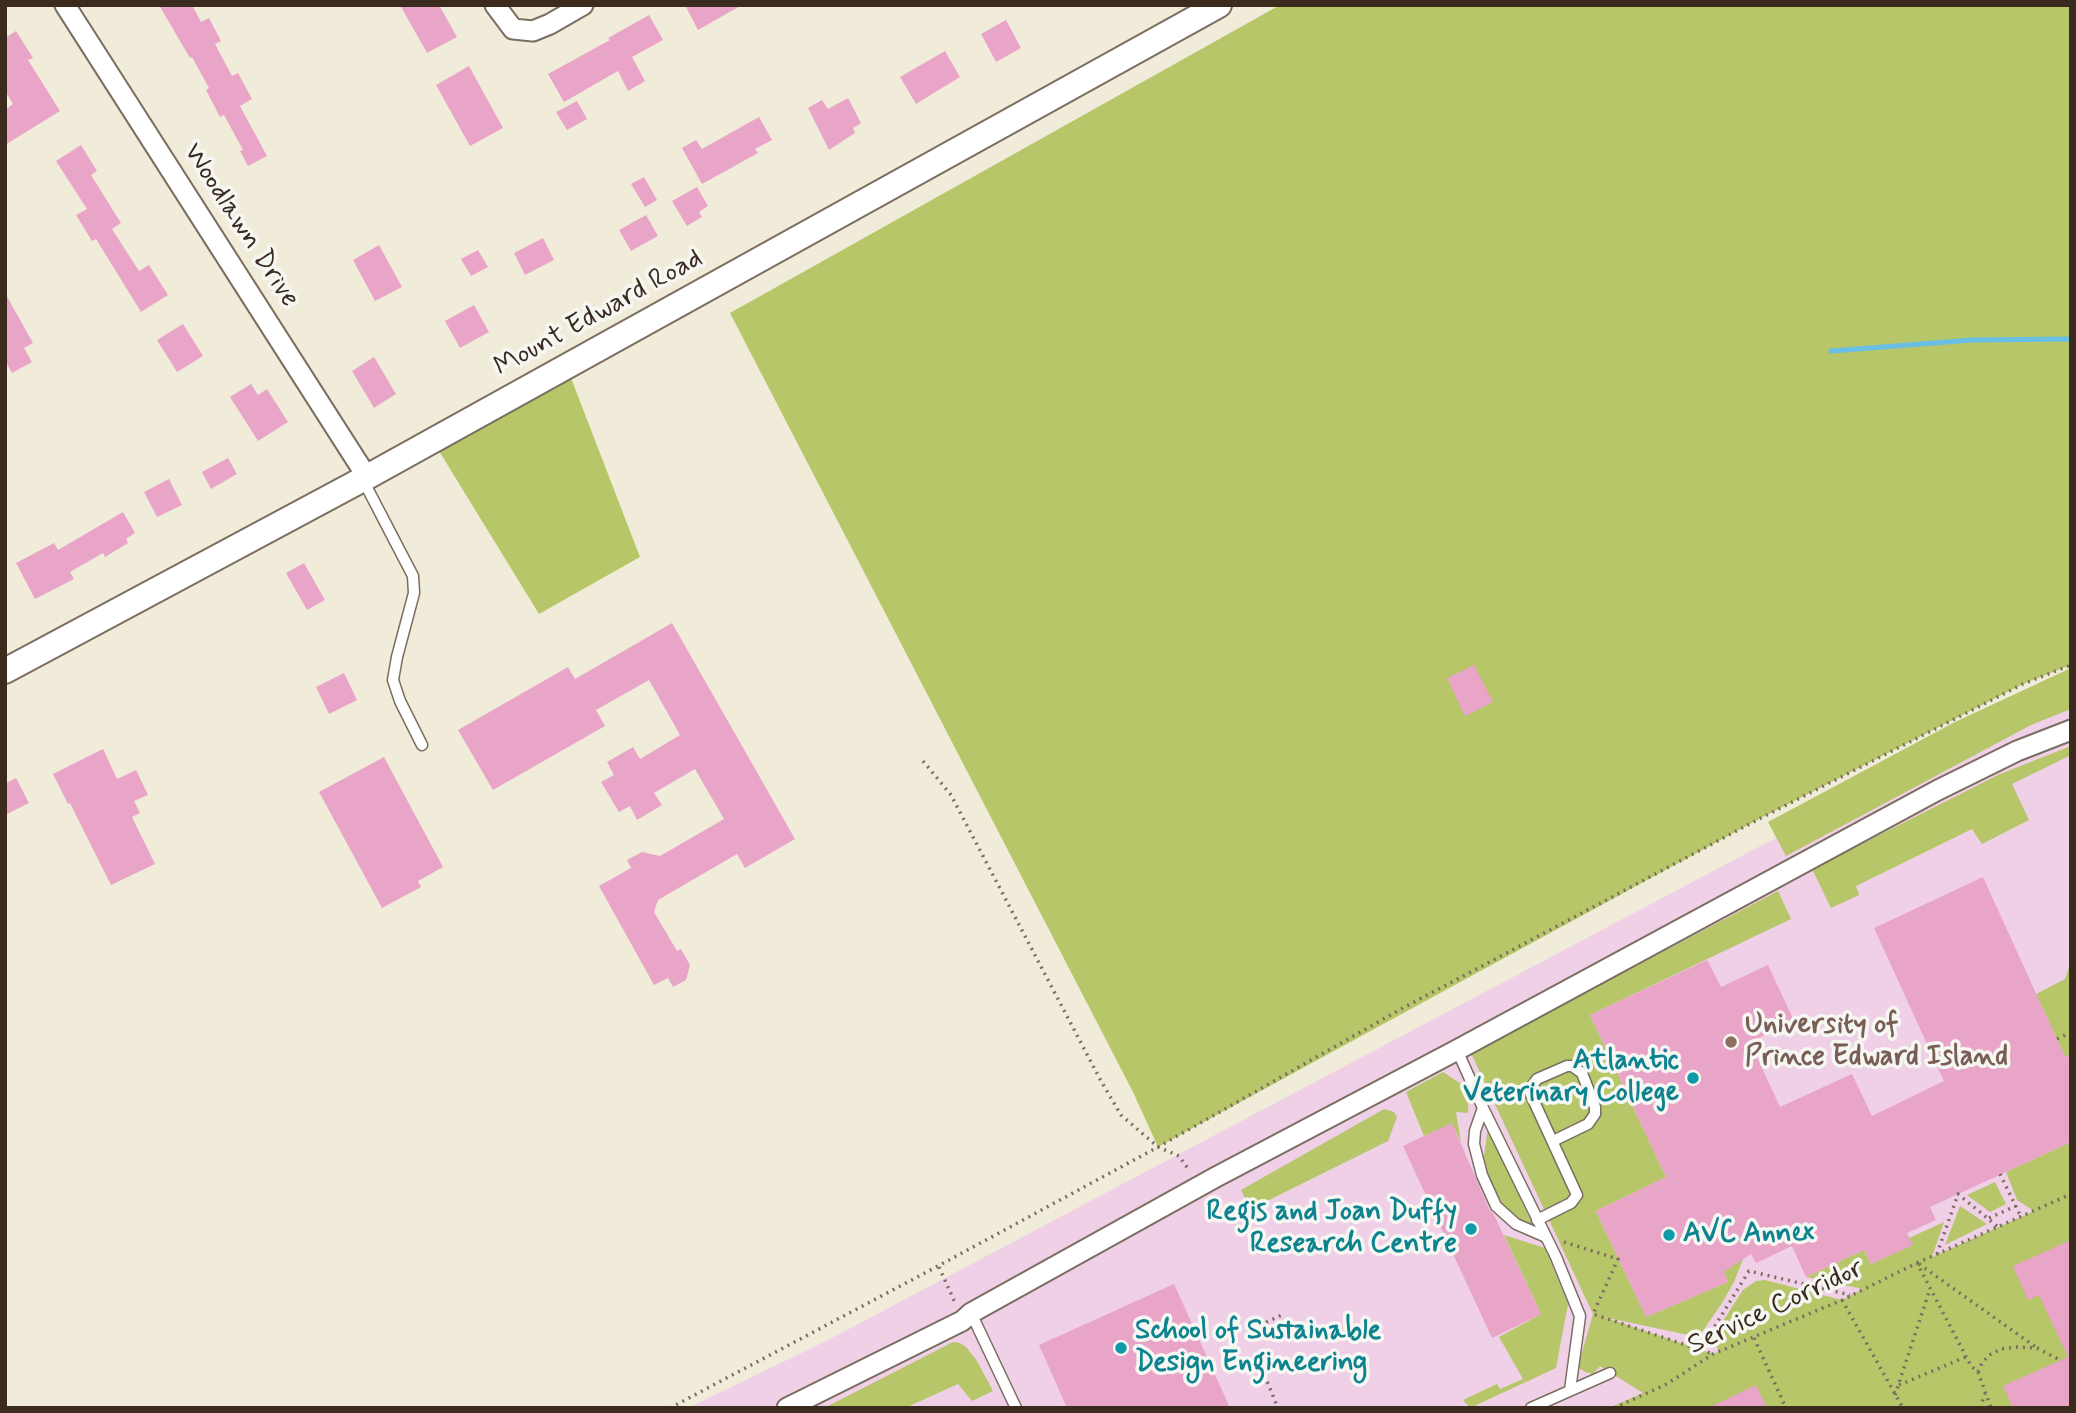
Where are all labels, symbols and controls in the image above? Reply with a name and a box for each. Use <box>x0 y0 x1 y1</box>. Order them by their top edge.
street label: Woodlawn Drive <box>175 138 305 314</box>
street label: Mount Edward Road <box>489 243 709 385</box>
place label: University of Prince Edward Island <box>1745 1009 2008 1075</box>
marker: University of Prince Edward Island <box>1723 1034 1739 1050</box>
place label: Atlantic Veterinary College <box>1463 1045 1679 1111</box>
marker: Atlantic Veterinary College <box>1685 1070 1701 1086</box>
place label: Regis and Joan Duffy Research Centre <box>1207 1196 1457 1262</box>
place label: AVC Annex <box>1683 1218 1814 1252</box>
marker: Regis and Joan Duffy Research Centre <box>1463 1221 1479 1237</box>
marker: AVC Annex <box>1661 1227 1677 1243</box>
street label: Service Corridor <box>1683 1253 1869 1363</box>
place label: School of Sustainable Design Engineering <box>1135 1315 1381 1381</box>
marker: School of Sustainable Design Engineering <box>1113 1340 1129 1356</box>

